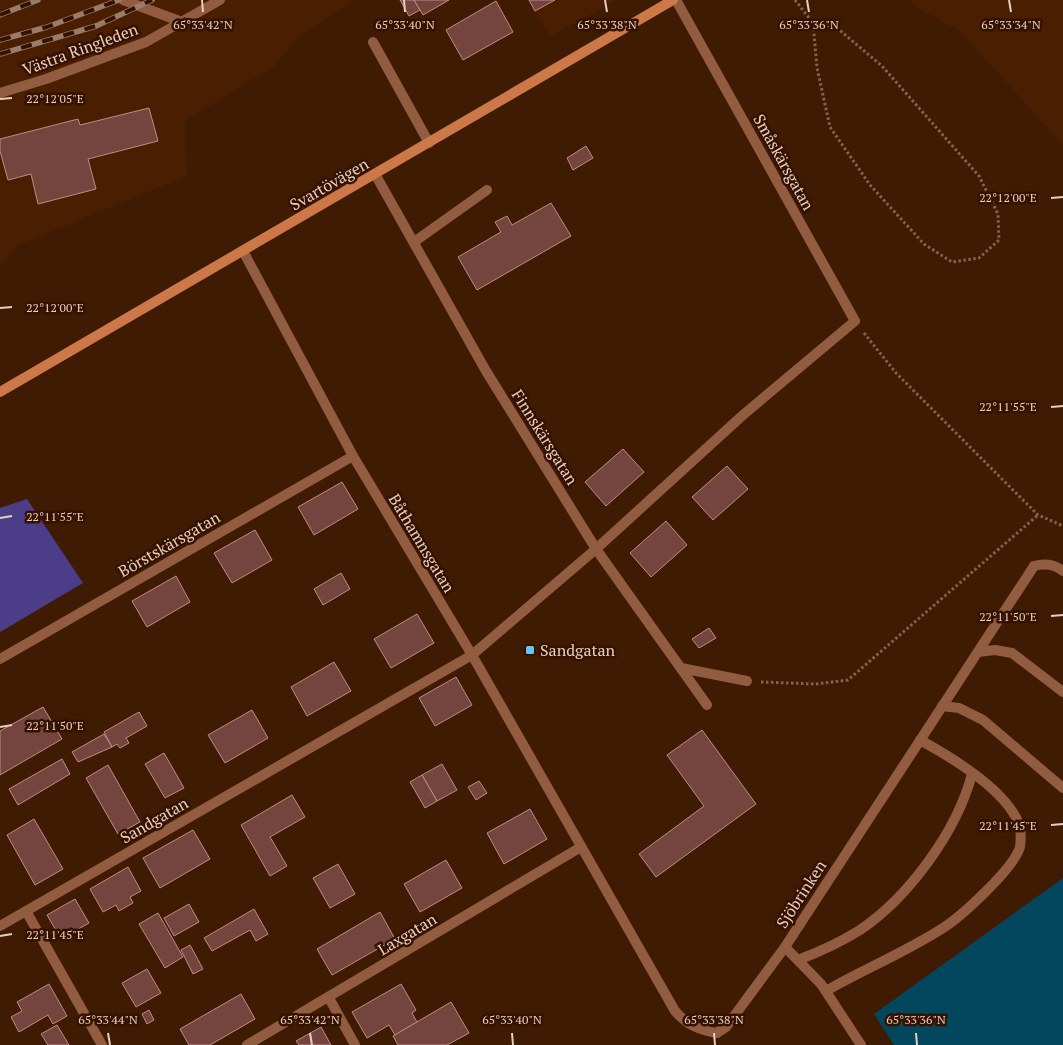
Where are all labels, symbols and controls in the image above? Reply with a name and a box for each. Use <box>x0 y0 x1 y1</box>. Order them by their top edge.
text: 65°33'42"N <box>173 17 233 32</box>
text: 65°33'40"N <box>375 17 435 32</box>
text: 65°33'38"N <box>577 17 637 32</box>
text: 65°33'36"N <box>779 17 839 32</box>
text: 65°33'34"N <box>981 17 1041 32</box>
street label: Västra Ringleden <box>19 18 141 80</box>
text: 22°12'05"E <box>26 91 84 106</box>
street label: Småskärsgatan <box>748 110 820 214</box>
street label: Svartövägen <box>286 152 373 215</box>
text: 22°12'00"E <box>979 190 1037 205</box>
text: 22°12'00"E <box>26 300 84 315</box>
street label: Finnskärsgatan <box>507 385 583 489</box>
text: 22°11'55"E <box>979 399 1037 414</box>
street label: Båthamnsgatan <box>384 490 460 597</box>
street label: Börstskärsgatan <box>114 506 224 582</box>
text: 22°11'55"E <box>26 509 84 524</box>
text: 22°11'50"E <box>979 609 1037 624</box>
place label: Sandgatan <box>540 639 616 661</box>
marker: Sandgatan <box>524 644 536 656</box>
text: 22°11'50"E <box>26 718 84 733</box>
street label: Sandgatan <box>116 791 192 848</box>
text: 22°11'45"E <box>979 818 1037 833</box>
street label: Sjöbrinken <box>771 855 831 932</box>
street label: Laxgatan <box>373 908 441 960</box>
text: 22°11'45"E <box>26 927 84 942</box>
text: 65°33'44"N <box>78 1012 138 1027</box>
text: 65°33'42"N <box>280 1012 340 1027</box>
text: 65°33'40"N <box>482 1012 542 1027</box>
text: 65°33'38"N <box>684 1012 744 1027</box>
text: 65°33'36"N <box>886 1012 946 1027</box>

